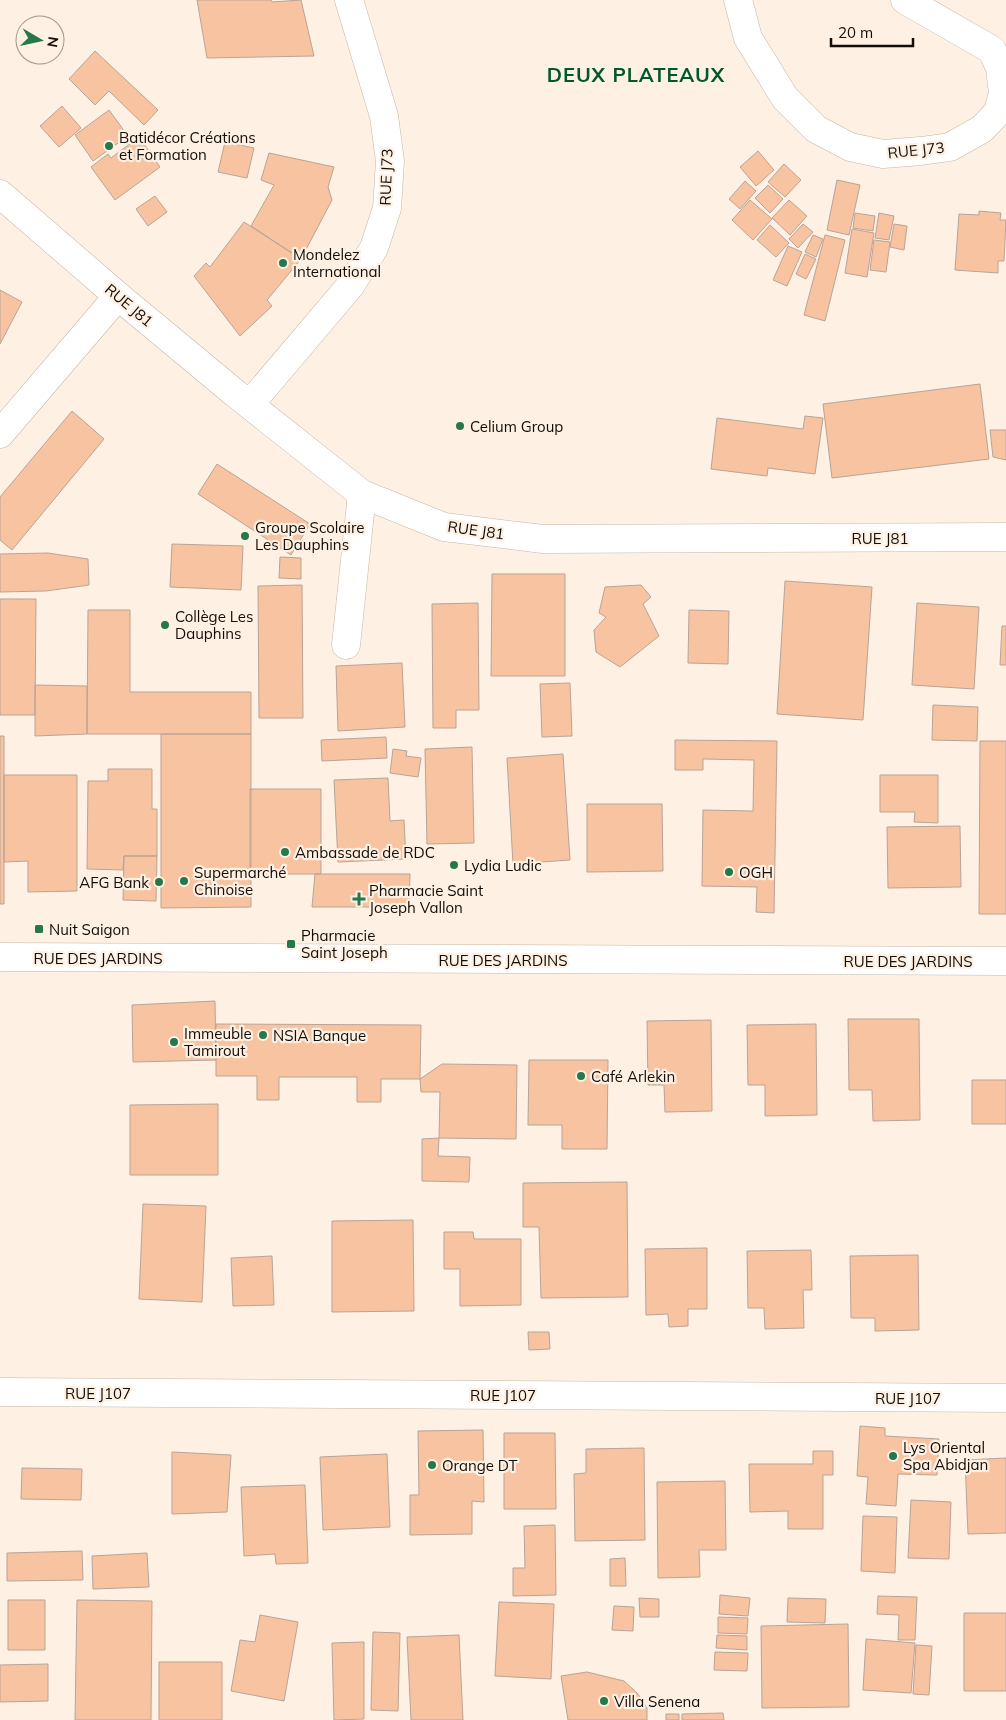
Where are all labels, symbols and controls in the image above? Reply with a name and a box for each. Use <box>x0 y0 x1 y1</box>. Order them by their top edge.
north arrow <box>15 15 65 65</box>
scale bar <box>831 15 914 47</box>
text: 20 m <box>838 23 873 42</box>
text: N <box>43 35 63 49</box>
district label: DEUX PLATEAUX <box>547 62 725 87</box>
place label: Batidécor Créations et Formation <box>119 128 256 164</box>
street label: RUE J73 <box>887 138 945 162</box>
marker: Batidécor Créations et Formation <box>103 140 115 152</box>
street label: RUE J73 <box>376 148 396 206</box>
place label: Mondelez International <box>293 245 381 281</box>
marker: Mondelez International <box>277 257 289 269</box>
street label: RUE J81 <box>101 279 157 331</box>
place label: Celium Group <box>470 417 563 436</box>
marker: Celium Group <box>454 420 466 432</box>
street label: RUE J81 <box>446 517 506 543</box>
place label: Groupe Scolaire Les Dauphins <box>255 518 364 554</box>
street label: RUE J81 <box>851 529 909 548</box>
marker: Groupe Scolaire Les Dauphins <box>239 530 251 542</box>
place label: Collège Les Dauphins <box>175 607 253 643</box>
marker: Collège Les Dauphins <box>159 619 171 631</box>
place label: Ambassade de RDC <box>295 843 435 862</box>
marker: Ambassade de RDC <box>279 846 291 858</box>
place label: Lydia Ludic <box>464 856 542 875</box>
marker: Lydia Ludic <box>448 859 460 871</box>
place label: Supermarché Chinoise <box>194 863 287 899</box>
place label: OGH <box>739 863 773 882</box>
marker: OGH <box>723 866 735 878</box>
place label: AFG Bank <box>79 873 149 892</box>
marker: Supermarché Chinoise <box>178 875 190 887</box>
marker: AFG Bank <box>153 876 165 888</box>
place label: Pharmacie Saint Joseph Vallon <box>369 881 483 917</box>
marker: Pharmacie Saint Joseph Vallon <box>353 893 365 905</box>
place label: Nuit Saigon <box>49 920 130 939</box>
marker: Nuit Saigon <box>33 923 45 935</box>
place label: Pharmacie Saint Joseph <box>301 926 388 962</box>
marker: Pharmacie Saint Joseph <box>285 938 297 950</box>
street label: RUE DES JARDINS <box>33 949 163 968</box>
street label: RUE DES JARDINS <box>438 951 568 970</box>
street label: RUE DES JARDINS <box>843 952 973 971</box>
place label: Immeuble Tamirout <box>184 1024 252 1060</box>
place label: NSIA Banque <box>273 1026 366 1045</box>
marker: NSIA Banque <box>257 1029 269 1041</box>
marker: Immeuble Tamirout <box>168 1036 180 1048</box>
place label: Café Arlekin <box>591 1067 675 1086</box>
marker: Café Arlekin <box>575 1070 587 1082</box>
street label: RUE J107 <box>65 1384 131 1403</box>
street label: RUE J107 <box>470 1386 536 1405</box>
street label: RUE J107 <box>875 1389 941 1408</box>
place label: Lys Oriental Spa Abidjan <box>903 1438 988 1474</box>
marker: Lys Oriental Spa Abidjan <box>887 1450 899 1462</box>
place label: Orange DT <box>442 1456 517 1475</box>
marker: Orange DT <box>426 1459 438 1471</box>
place label: Villa Senena <box>614 1692 700 1711</box>
marker: Villa Senena <box>598 1695 610 1707</box>

